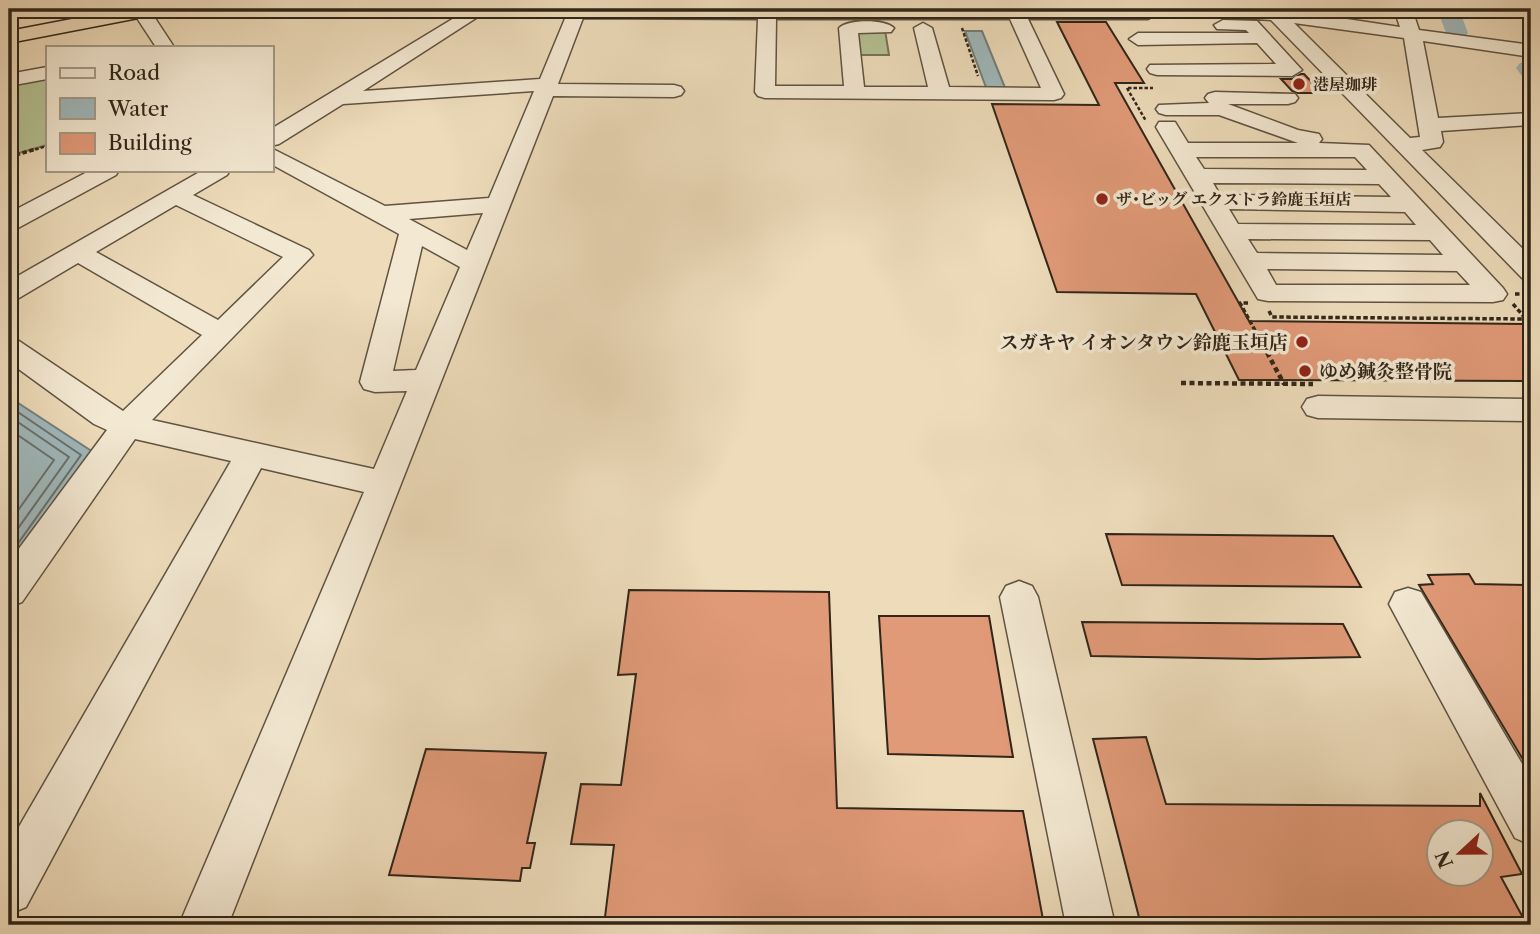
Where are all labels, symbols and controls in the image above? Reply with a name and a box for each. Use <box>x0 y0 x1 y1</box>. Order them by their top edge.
legend <box>46 46 273 172</box>
text: Road <box>108 60 160 85</box>
place label: 港屋珈琲 <box>1313 74 1377 94</box>
marker: 港屋珈琲 <box>1291 76 1307 92</box>
text: Water <box>107 96 168 121</box>
text: Building <box>108 130 193 155</box>
place label: ザ･ビッグ エクストラ鈴鹿玉垣店 <box>1116 189 1351 209</box>
marker: ザ･ビッグ エクストラ鈴鹿玉垣店 <box>1094 191 1110 207</box>
place label: スガキヤ イオンタウン鈴鹿玉垣店 <box>1000 331 1288 354</box>
marker: スガキヤ イオンタウン鈴鹿玉垣店 <box>1294 334 1310 350</box>
place label: ゆめ鍼灸整骨院 <box>1319 360 1452 383</box>
marker: ゆめ鍼灸整骨院 <box>1297 363 1313 379</box>
north arrow <box>1424 818 1494 888</box>
text: N <box>1431 847 1458 871</box>

